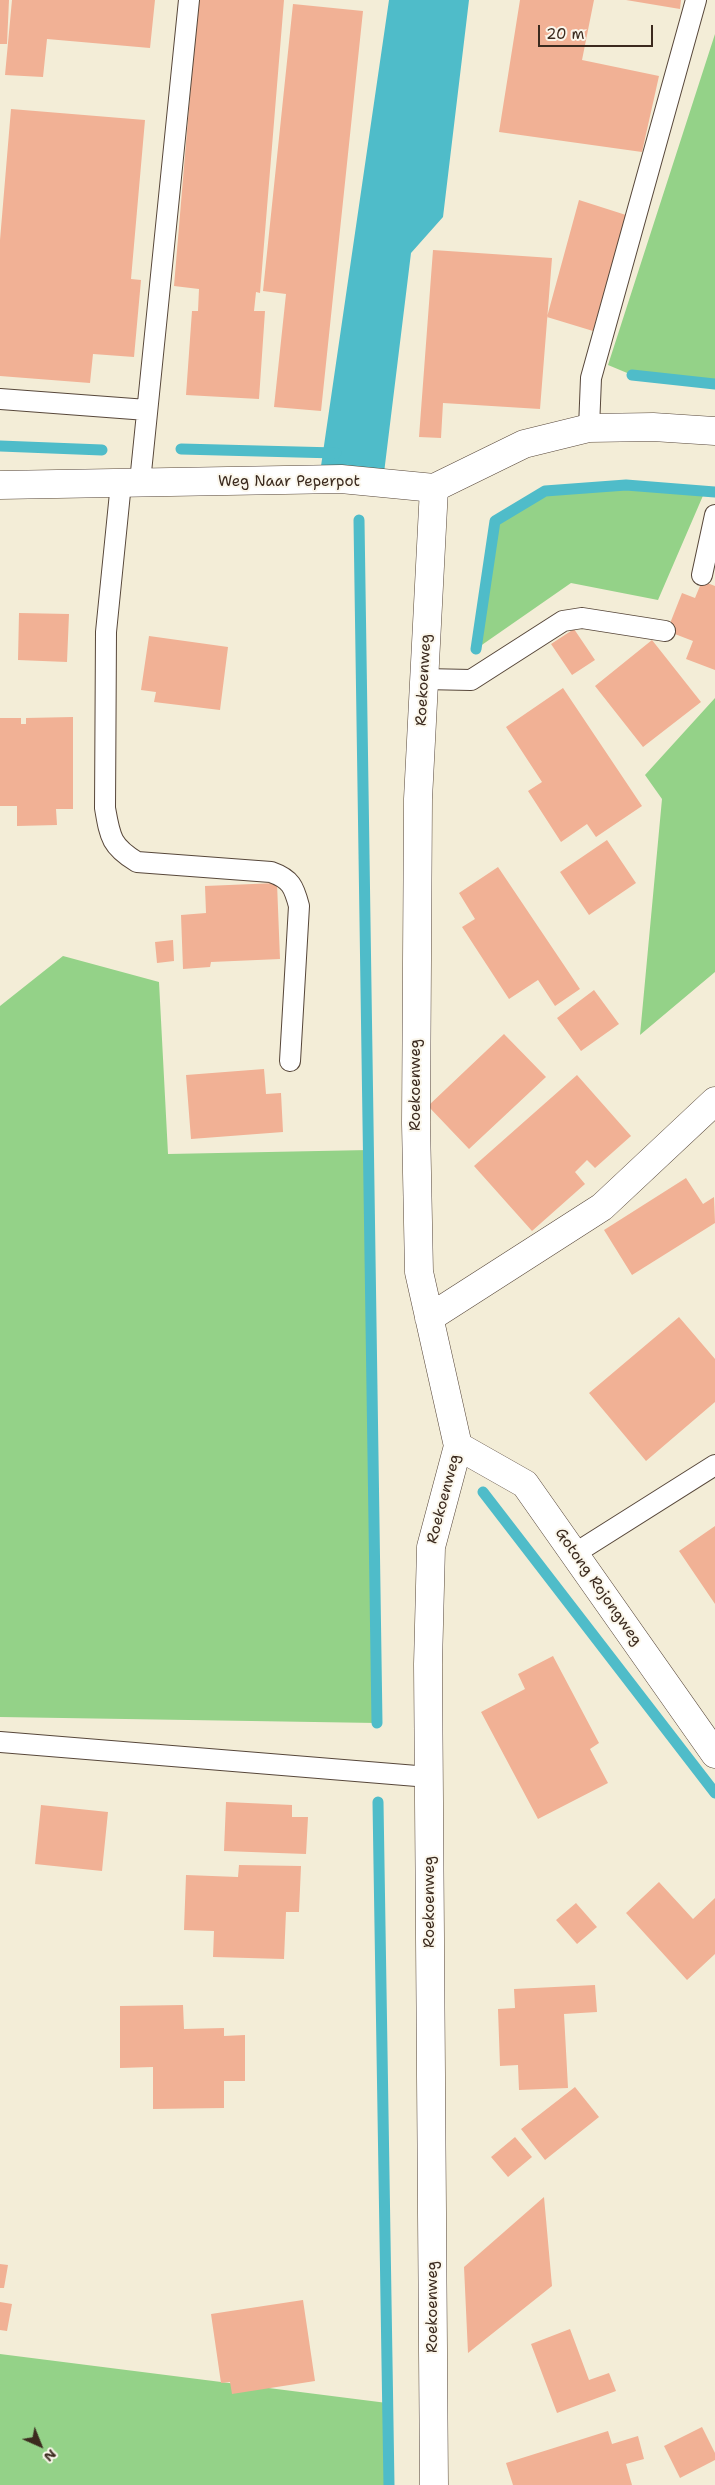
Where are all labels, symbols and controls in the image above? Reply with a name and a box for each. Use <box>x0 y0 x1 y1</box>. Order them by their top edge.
scale bar <box>540 15 655 47</box>
text: 20 m <box>546 24 585 44</box>
street label: Weg Naar Peperpot <box>218 473 360 491</box>
street label: Roekoenweg <box>413 634 435 726</box>
street label: Roekoenweg <box>407 1039 425 1131</box>
street label: Roekoenweg <box>423 1452 465 1546</box>
street label: Gotong Rojongweg <box>551 1525 645 1649</box>
street label: Roekoenweg <box>421 1856 439 1948</box>
street label: Roekoenweg <box>424 2261 442 2353</box>
north arrow <box>15 2420 65 2470</box>
text: N <box>40 2445 61 2466</box>

